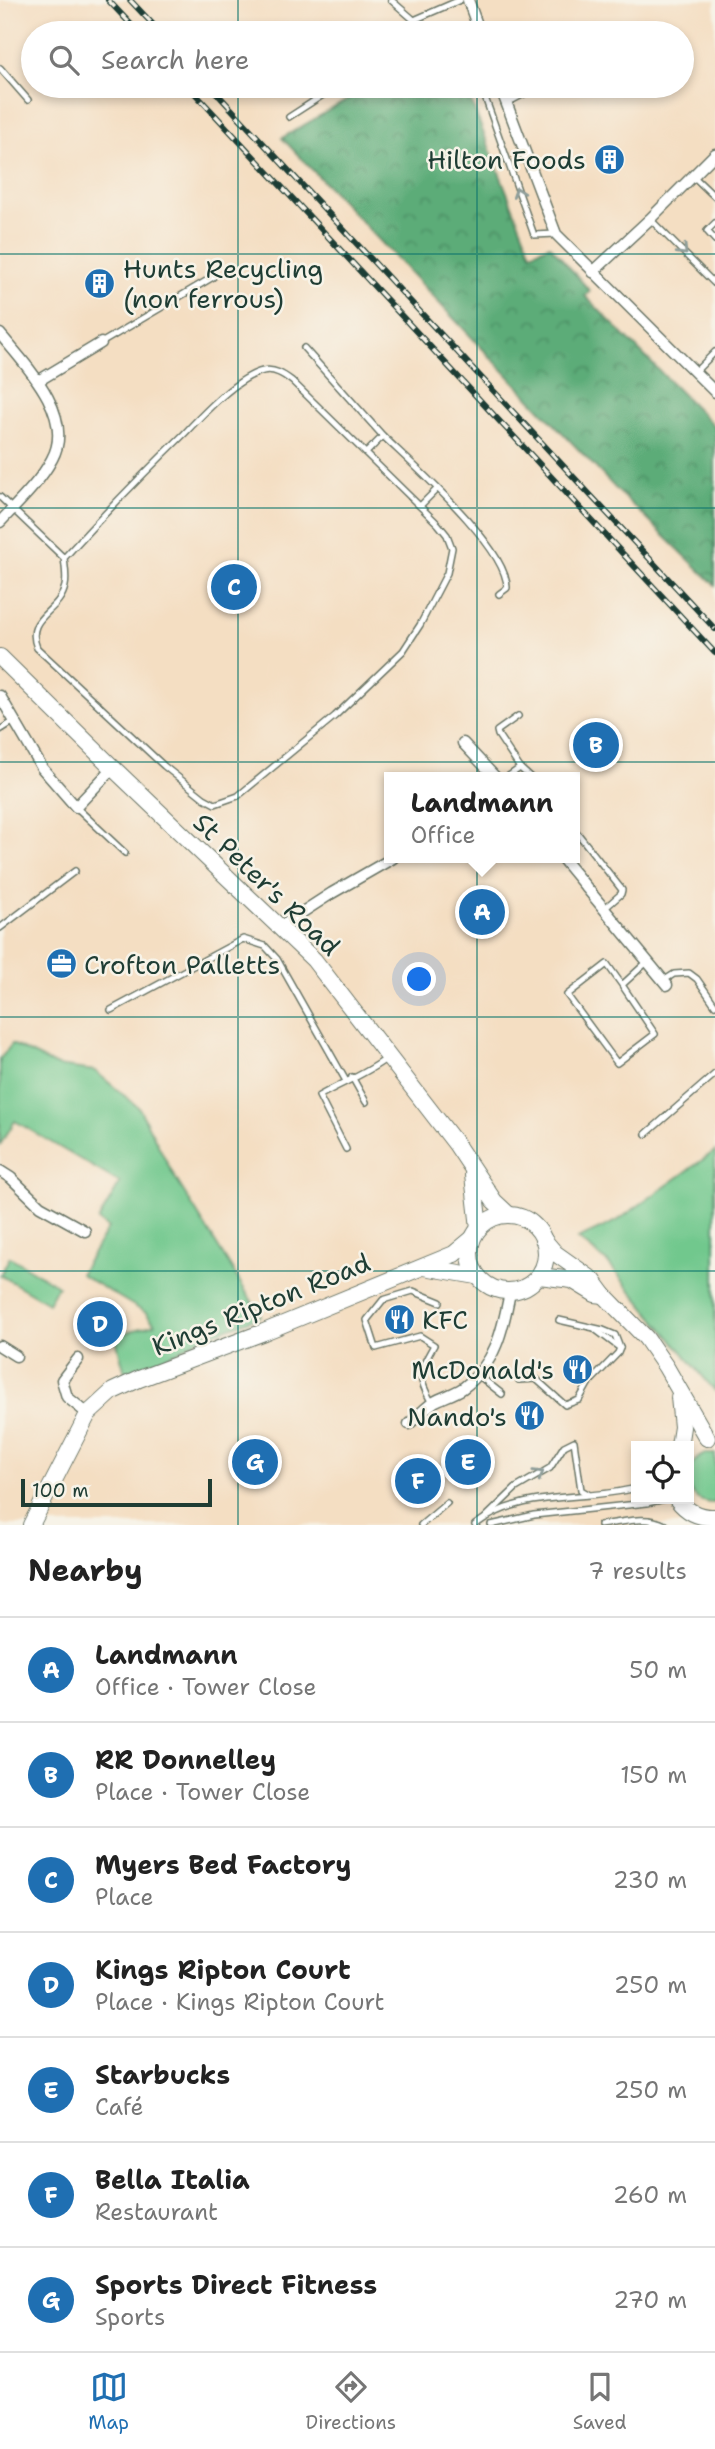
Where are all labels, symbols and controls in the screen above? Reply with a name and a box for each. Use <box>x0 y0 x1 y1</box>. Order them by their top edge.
search box <box>21 21 694 98</box>
icon: search <box>45 41 83 79</box>
text: Search here <box>101 42 250 77</box>
place label: Hilton Foods <box>427 142 586 177</box>
building icon: Hilton Foods <box>592 142 626 176</box>
one-way arrow <box>513 186 527 198</box>
one-way arrow <box>674 243 687 256</box>
place label: Hunts Recycling (non ferrous) <box>123 251 323 316</box>
building icon: Hunts Recycling (non ferrous) <box>83 266 117 300</box>
pin: C <box>211 561 257 613</box>
pin: B <box>573 719 619 771</box>
popup <box>384 772 580 863</box>
text: Landmann <box>411 785 553 820</box>
street label: St Peter's Road <box>186 805 348 963</box>
text: Office <box>411 820 475 850</box>
pin: A <box>459 886 505 938</box>
office icon: Crofton Palletts <box>44 947 78 981</box>
place label: Crofton Palletts <box>84 947 280 982</box>
your location <box>402 962 436 996</box>
street label: Kings Ripton Road <box>147 1244 375 1364</box>
pin: D <box>77 1298 123 1350</box>
restaurant icon: KFC <box>382 1302 416 1336</box>
place label: KFC <box>422 1302 468 1337</box>
place label: McDonald's <box>411 1352 554 1387</box>
restaurant icon: McDonald's <box>560 1352 594 1386</box>
place label: Nando's <box>407 1399 507 1434</box>
restaurant icon: Nando's <box>513 1399 547 1433</box>
pin: G <box>232 1436 278 1488</box>
pin: E <box>445 1436 491 1488</box>
map controls <box>631 1441 694 1504</box>
button: locate <box>631 1441 694 1504</box>
pin: F <box>395 1455 441 1507</box>
one-way arrow <box>532 1470 545 1483</box>
scale bar <box>21 1476 212 1508</box>
text: 100 m <box>32 1478 89 1503</box>
text: Nearby <box>28 1550 143 1591</box>
text: 7 results <box>588 1556 687 1586</box>
text: Landmann <box>95 1637 238 1672</box>
text: A <box>42 1655 60 1685</box>
text: 50 m <box>629 1655 687 1685</box>
text: Office · Tower Close <box>95 1672 316 1702</box>
text: RR Donnelley <box>95 1742 276 1777</box>
text: B <box>44 1760 58 1790</box>
text: 150 m <box>620 1760 687 1790</box>
text: Place · Tower Close <box>95 1777 310 1807</box>
text: Myers Bed Factory <box>95 1847 351 1882</box>
text: C <box>44 1865 58 1895</box>
text: 230 m <box>613 1865 687 1895</box>
text: Place <box>95 1882 154 1912</box>
text: Kings Ripton Court <box>95 1952 351 1987</box>
text: D <box>43 1970 59 2000</box>
text: 250 m <box>614 1970 687 2000</box>
text: Place · Kings Ripton Court <box>95 1987 385 2017</box>
text: Starbucks <box>95 2057 230 2092</box>
text: E <box>43 2075 59 2105</box>
text: 250 m <box>614 2075 687 2105</box>
text: Café <box>95 2092 143 2122</box>
text: Bella Italia <box>95 2162 250 2197</box>
text: F <box>44 2180 58 2210</box>
text: 260 m <box>613 2180 687 2210</box>
text: Restaurant <box>95 2197 218 2227</box>
text: Sports Direct Fitness <box>95 2267 377 2302</box>
text: G <box>42 2285 60 2315</box>
text: 270 m <box>613 2285 687 2315</box>
text: Sports <box>95 2302 166 2332</box>
tab: Map <box>88 2368 129 2435</box>
tab: Directions <box>306 2368 396 2435</box>
tab: Saved <box>573 2368 627 2435</box>

